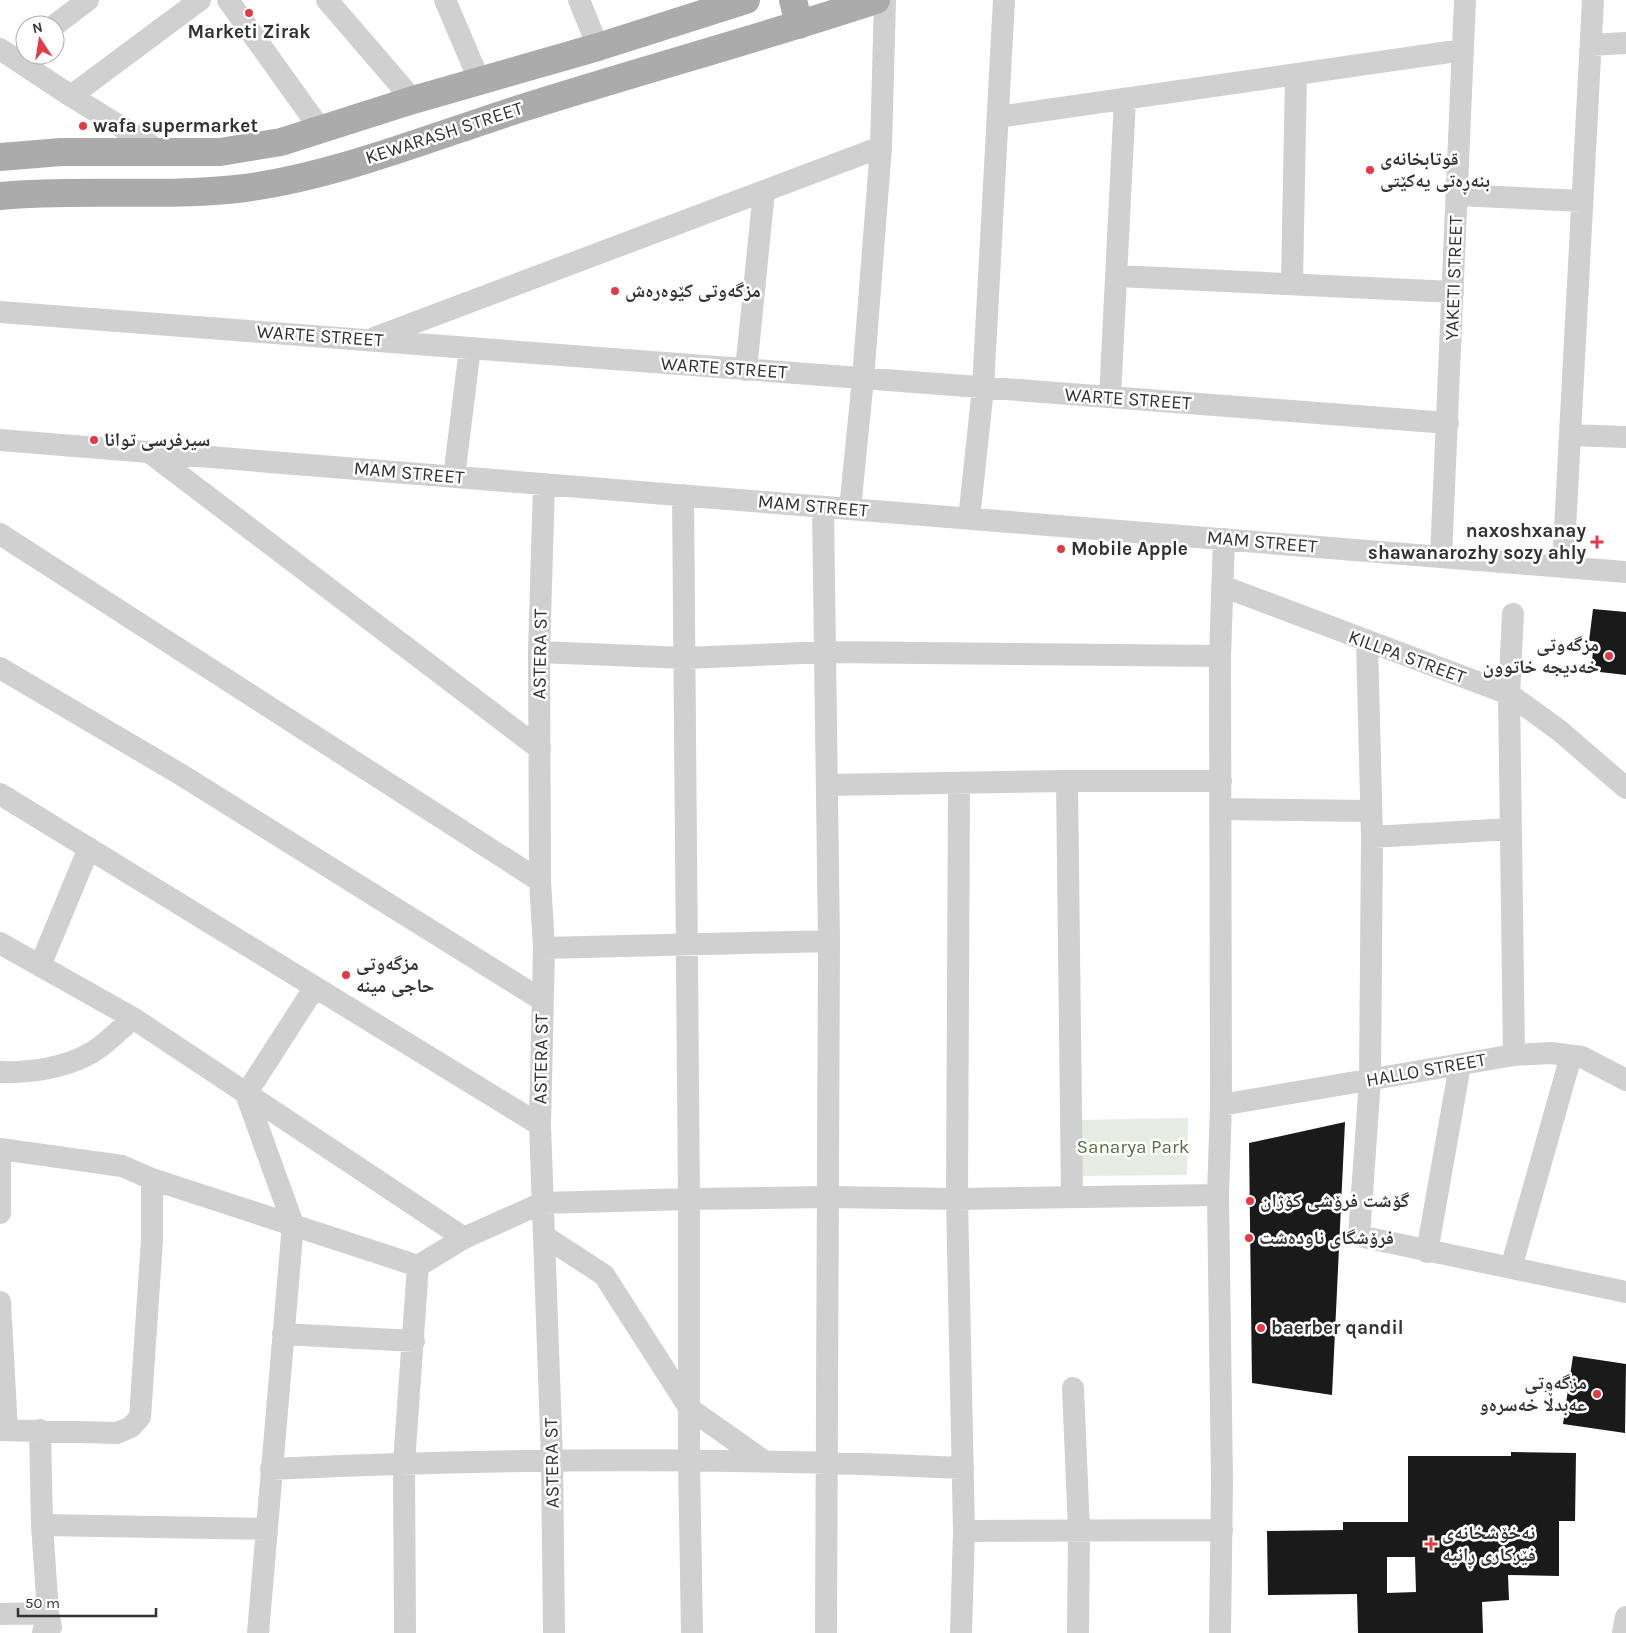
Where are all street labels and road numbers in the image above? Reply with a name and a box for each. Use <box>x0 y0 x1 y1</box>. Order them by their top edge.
street label: KEWARASH STREET <box>362 97 526 169</box>
street label: YAKETI STREET <box>1441 215 1467 341</box>
street label: WARTE STREET <box>256 321 385 351</box>
street label: WARTE STREET <box>660 353 789 383</box>
street label: WARTE STREET <box>1064 384 1193 414</box>
street label: MAM STREET <box>353 457 466 489</box>
street label: MAM STREET <box>757 490 870 522</box>
street label: MAM STREET <box>1206 526 1319 558</box>
street label: ASTERA ST <box>528 608 552 700</box>
street label: KILLPA STREET <box>1345 626 1469 689</box>
street label: ASTERA ST <box>529 1013 553 1105</box>
street label: HALLO STREET <box>1364 1049 1488 1091</box>
street label: ASTERA ST <box>540 1417 564 1509</box>

